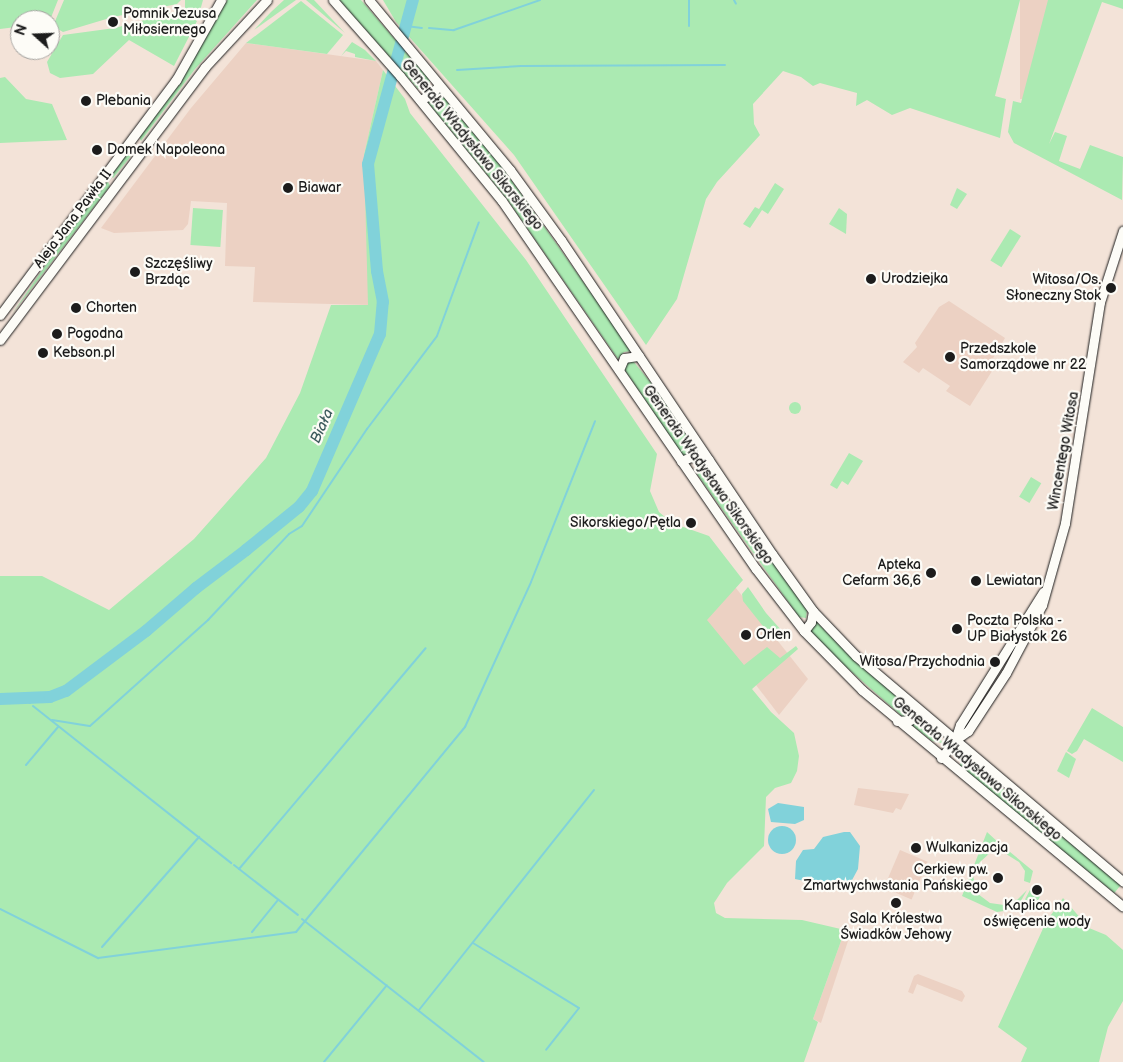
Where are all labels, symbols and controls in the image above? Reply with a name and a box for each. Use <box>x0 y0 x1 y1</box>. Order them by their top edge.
place label: Pomnik Jezusa Miłosiernego <box>123 6 217 38</box>
north arrow <box>10 10 60 60</box>
marker: Pomnik Jezusa Miłosiernego <box>107 16 119 28</box>
text: N <box>12 22 31 38</box>
street label: Generała Władysława Sikorskiego <box>398 56 546 234</box>
place label: Plebania <box>96 93 151 109</box>
marker: Plebania <box>80 95 92 107</box>
place label: Domek Napoleona <box>107 142 225 158</box>
marker: Domek Napoleona <box>91 144 103 156</box>
street label: Aleja Jana Pawła II <box>30 166 116 272</box>
place label: Biawar <box>298 180 341 196</box>
marker: Biawar <box>282 182 294 194</box>
place label: Szczęśliwy Brzdąc <box>145 256 213 288</box>
marker: Szczęśliwy Brzdąc <box>129 266 141 278</box>
place label: Urodziejka <box>881 271 948 287</box>
place label: Witosa/Os. Słoneczny Stok <box>1005 272 1101 304</box>
marker: Urodziejka <box>865 273 877 285</box>
marker: Witosa/Os. Słoneczny Stok <box>1105 282 1117 294</box>
place label: Chorten <box>86 300 137 316</box>
marker: Chorten <box>70 302 82 314</box>
place label: Pogodna <box>67 326 123 342</box>
marker: Pogodna <box>51 328 63 340</box>
place label: Przedszkole Samorządowe nr 22 <box>960 341 1086 374</box>
place label: Kebson.pl <box>53 345 115 361</box>
marker: Kebson.pl <box>37 347 49 359</box>
marker: Przedszkole Samorządowe nr 22 <box>944 351 956 363</box>
street label: Generała Władysława Sikorskiego <box>639 382 777 568</box>
street label: Wincentego Witosa <box>1045 390 1083 512</box>
water label: Biała <box>307 406 337 446</box>
place label: Sikorskiego/Pętla <box>570 515 681 531</box>
marker: Sikorskiego/Pętla <box>685 517 697 529</box>
place label: Apteka Cefarm 36,6 <box>842 557 921 590</box>
marker: Apteka Cefarm 36,6 <box>925 567 937 579</box>
place label: Lewiatan <box>986 573 1042 589</box>
marker: Lewiatan <box>970 575 982 587</box>
place label: Poczta Polska - UP Białystok 26 <box>967 613 1067 646</box>
marker: Poczta Polska - UP Białystok 26 <box>951 623 963 635</box>
place label: Orlen <box>756 627 791 643</box>
marker: Orlen <box>740 629 752 641</box>
place label: Witosa/Przychodnia <box>860 654 985 670</box>
marker: Witosa/Przychodnia <box>989 656 1001 668</box>
street label: Generała Władysława Sikorskiego <box>889 693 1065 845</box>
place label: Wulkanizacja <box>926 840 1008 856</box>
marker: Wulkanizacja <box>910 842 922 854</box>
place label: Cerkiew pw. Zmartwychwstania Pańskiego <box>803 862 988 894</box>
marker: Cerkiew pw. Zmartwychwstania Pańskiego <box>992 872 1004 884</box>
marker: Kaplica na oświęcenie wody <box>1031 884 1043 896</box>
marker: Sala Królestwa Świadków Jehowy <box>890 897 902 909</box>
place label: Kaplica na oświęcenie wody <box>983 898 1091 930</box>
place label: Sala Królestwa Świadków Jehowy <box>840 911 952 944</box>

